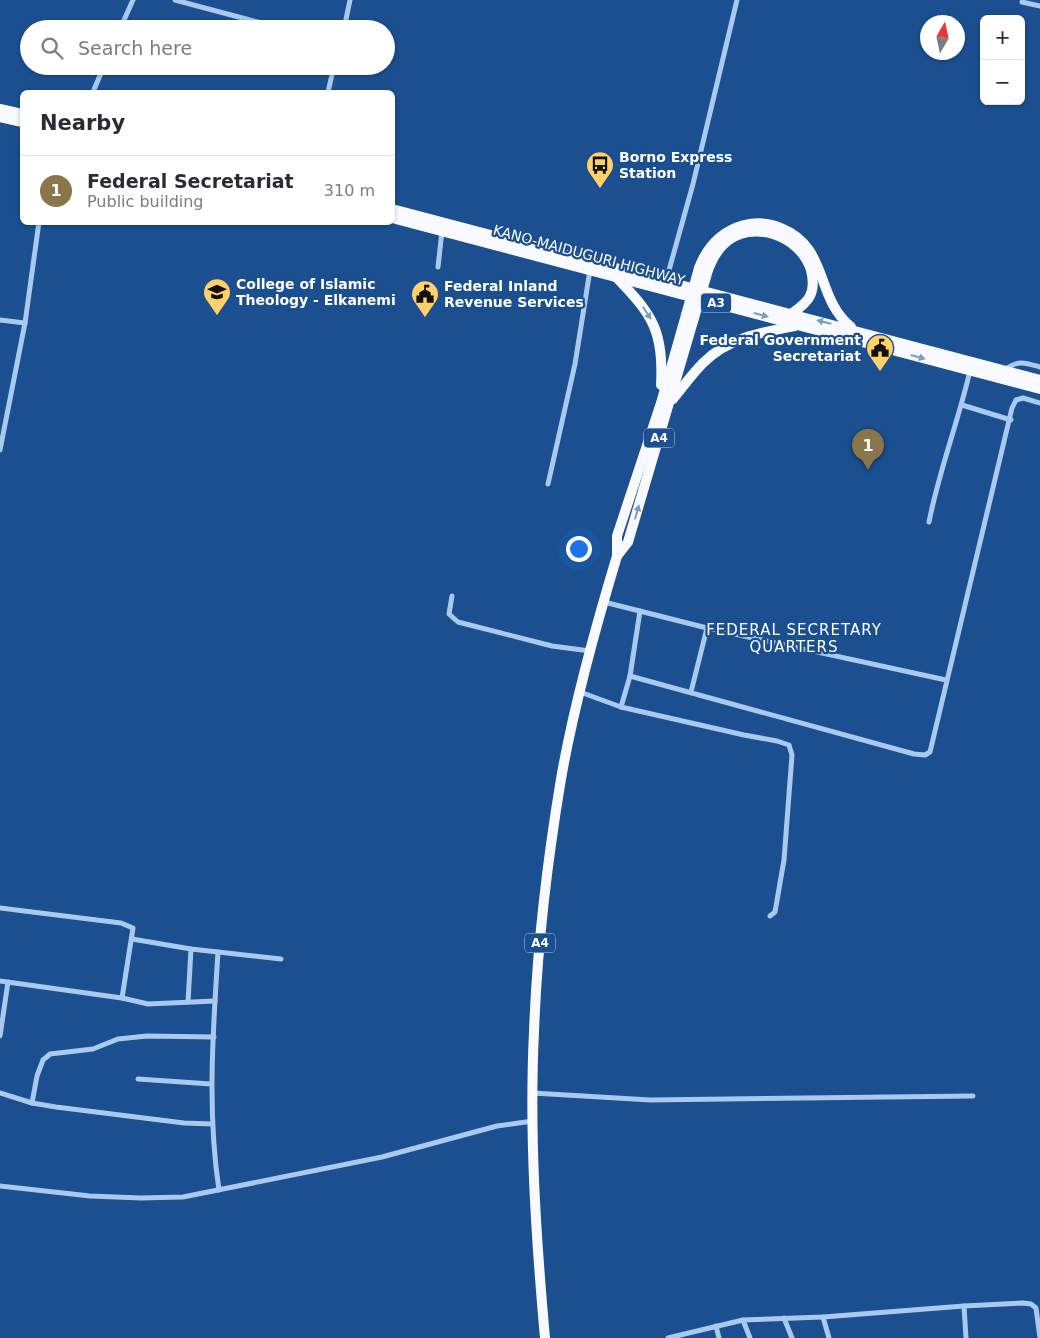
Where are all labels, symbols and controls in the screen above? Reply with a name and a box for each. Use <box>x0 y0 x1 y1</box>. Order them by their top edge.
north arrow <box>920 15 965 60</box>
map controls <box>980 15 1025 105</box>
button: + <box>980 15 1025 60</box>
search box <box>20 20 395 75</box>
icon: search <box>38 34 66 62</box>
text: Search here <box>78 37 192 59</box>
button: − <box>980 60 1025 105</box>
text: Nearby <box>40 111 125 135</box>
place label: Borno Express Station <box>619 149 732 181</box>
bus stop icon: Borno Express Station <box>585 150 615 189</box>
text: Federal Secretariat <box>87 170 294 192</box>
text: 1 <box>50 181 62 200</box>
text: 310 m <box>324 181 375 200</box>
text: Public building <box>87 192 204 211</box>
street label: KANO-MAIDUGURI HIGHWAY <box>491 222 687 288</box>
place label: College of Islamic Theology - Elkanemi <box>236 276 396 308</box>
school or university icon: College of Islamic Theology - Elkanemi <box>202 277 232 316</box>
place label: Federal Inland Revenue Services <box>444 278 584 310</box>
public building icon: Federal Inland Revenue Services <box>410 279 440 318</box>
road number: A3 <box>701 294 731 312</box>
one-way arrow <box>643 307 652 320</box>
one-way arrow <box>753 311 769 319</box>
one-way arrow <box>816 318 831 326</box>
place label: Federal Government Secretariat <box>700 332 861 364</box>
public building icon: Federal Government Secretariat <box>865 333 895 372</box>
one-way arrow <box>910 353 926 361</box>
road number: A4 <box>644 428 674 448</box>
pin: 1 <box>852 429 884 470</box>
one-way arrow <box>633 505 641 520</box>
your location <box>566 536 592 562</box>
district label: FEDERAL SECRETARY QUARTERS <box>706 621 882 656</box>
road number: A4 <box>525 934 555 952</box>

